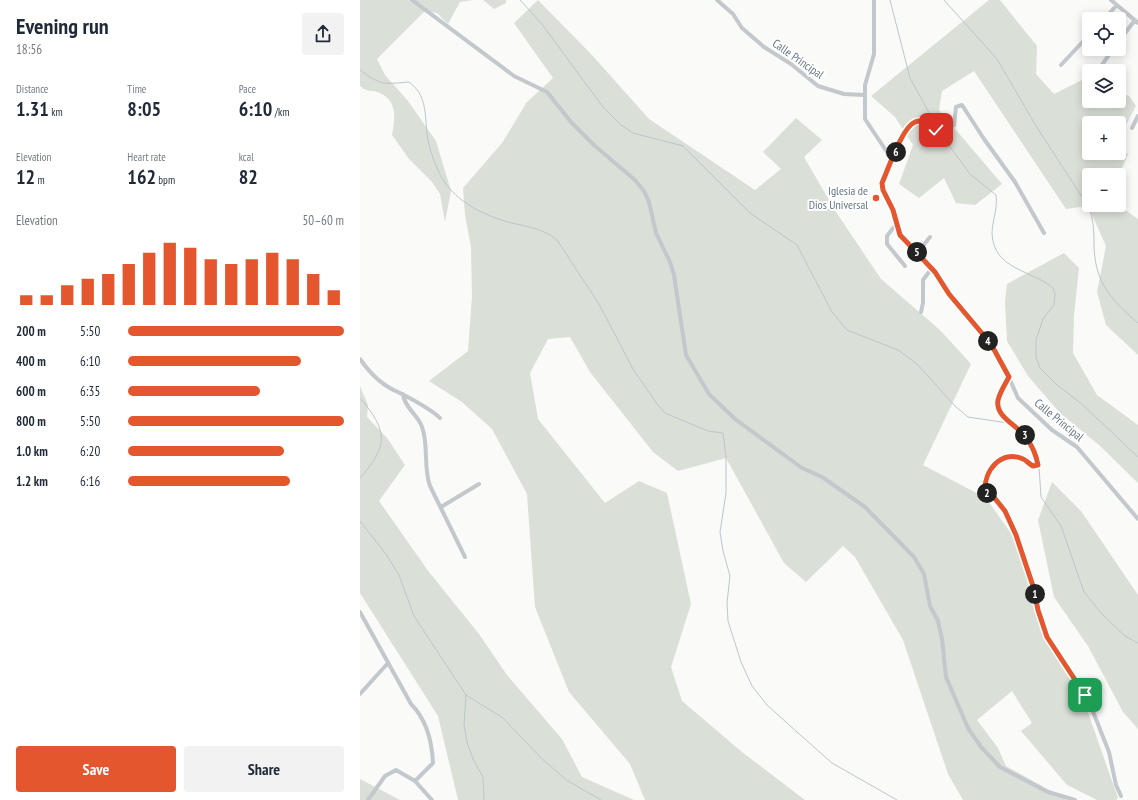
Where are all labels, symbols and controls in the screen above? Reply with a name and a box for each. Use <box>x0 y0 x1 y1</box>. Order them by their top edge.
text: Evening run <box>16 12 109 40</box>
map controls <box>1082 12 1126 212</box>
button: locate <box>1082 12 1126 56</box>
button: share <box>302 13 344 55</box>
street label: Calle Principal <box>770 35 827 82</box>
text: 18:56 <box>16 41 42 58</box>
button: layers <box>1082 64 1126 108</box>
text: Distance <box>16 82 48 96</box>
text: Time <box>127 82 146 96</box>
text: Pace <box>239 82 256 96</box>
text: 1.31 <box>16 96 49 122</box>
text: 8:05 <box>127 96 161 122</box>
text: 6:10 <box>239 96 272 122</box>
text: km <box>49 105 63 119</box>
text: /km <box>272 105 289 119</box>
pin <box>919 113 953 147</box>
button: + <box>1082 116 1126 160</box>
icon: check <box>925 119 947 141</box>
pin: 6 <box>886 142 906 162</box>
text: 6 <box>893 145 899 159</box>
text: Elevation <box>16 150 51 164</box>
text: Heart rate <box>127 150 166 164</box>
text: kcal <box>239 150 254 164</box>
text: 12 <box>16 164 35 190</box>
text: 162 <box>127 164 156 190</box>
text: 82 <box>239 164 258 190</box>
button: − <box>1082 168 1126 212</box>
text: m <box>35 173 45 187</box>
text: bpm <box>156 173 175 187</box>
place label: Iglesia de Dios Universal <box>809 183 868 212</box>
marker: Iglesia de Dios Universal <box>871 193 881 203</box>
text: Elevation <box>16 212 58 229</box>
text: 50–60 m <box>302 212 344 229</box>
pin: 5 <box>907 242 927 262</box>
text: 5 <box>914 245 920 259</box>
text: 200 m <box>16 323 46 340</box>
text: 5:50 <box>80 323 100 340</box>
pin: 4 <box>978 331 998 351</box>
text: 4 <box>985 334 991 348</box>
text: 400 m <box>16 353 46 370</box>
text: 6:10 <box>80 353 100 370</box>
text: 600 m <box>16 383 46 400</box>
text: 6:35 <box>80 383 100 400</box>
street label: Calle Principal <box>1032 395 1087 444</box>
text: 800 m <box>16 413 46 430</box>
text: 5:50 <box>80 413 100 430</box>
pin: 3 <box>1015 425 1035 445</box>
text: 3 <box>1022 428 1028 442</box>
text: 1.0 km <box>16 443 48 460</box>
text: 6:20 <box>80 443 100 460</box>
text: 1.2 km <box>16 473 48 490</box>
text: 6:16 <box>80 473 100 490</box>
pin: 2 <box>977 483 997 503</box>
text: 2 <box>984 486 990 500</box>
pin: 1 <box>1025 584 1045 604</box>
text: 1 <box>1032 587 1038 601</box>
pin <box>1068 678 1102 712</box>
icon: arrive <box>1074 684 1096 706</box>
button: Save <box>16 746 176 792</box>
button: Share <box>184 746 344 792</box>

